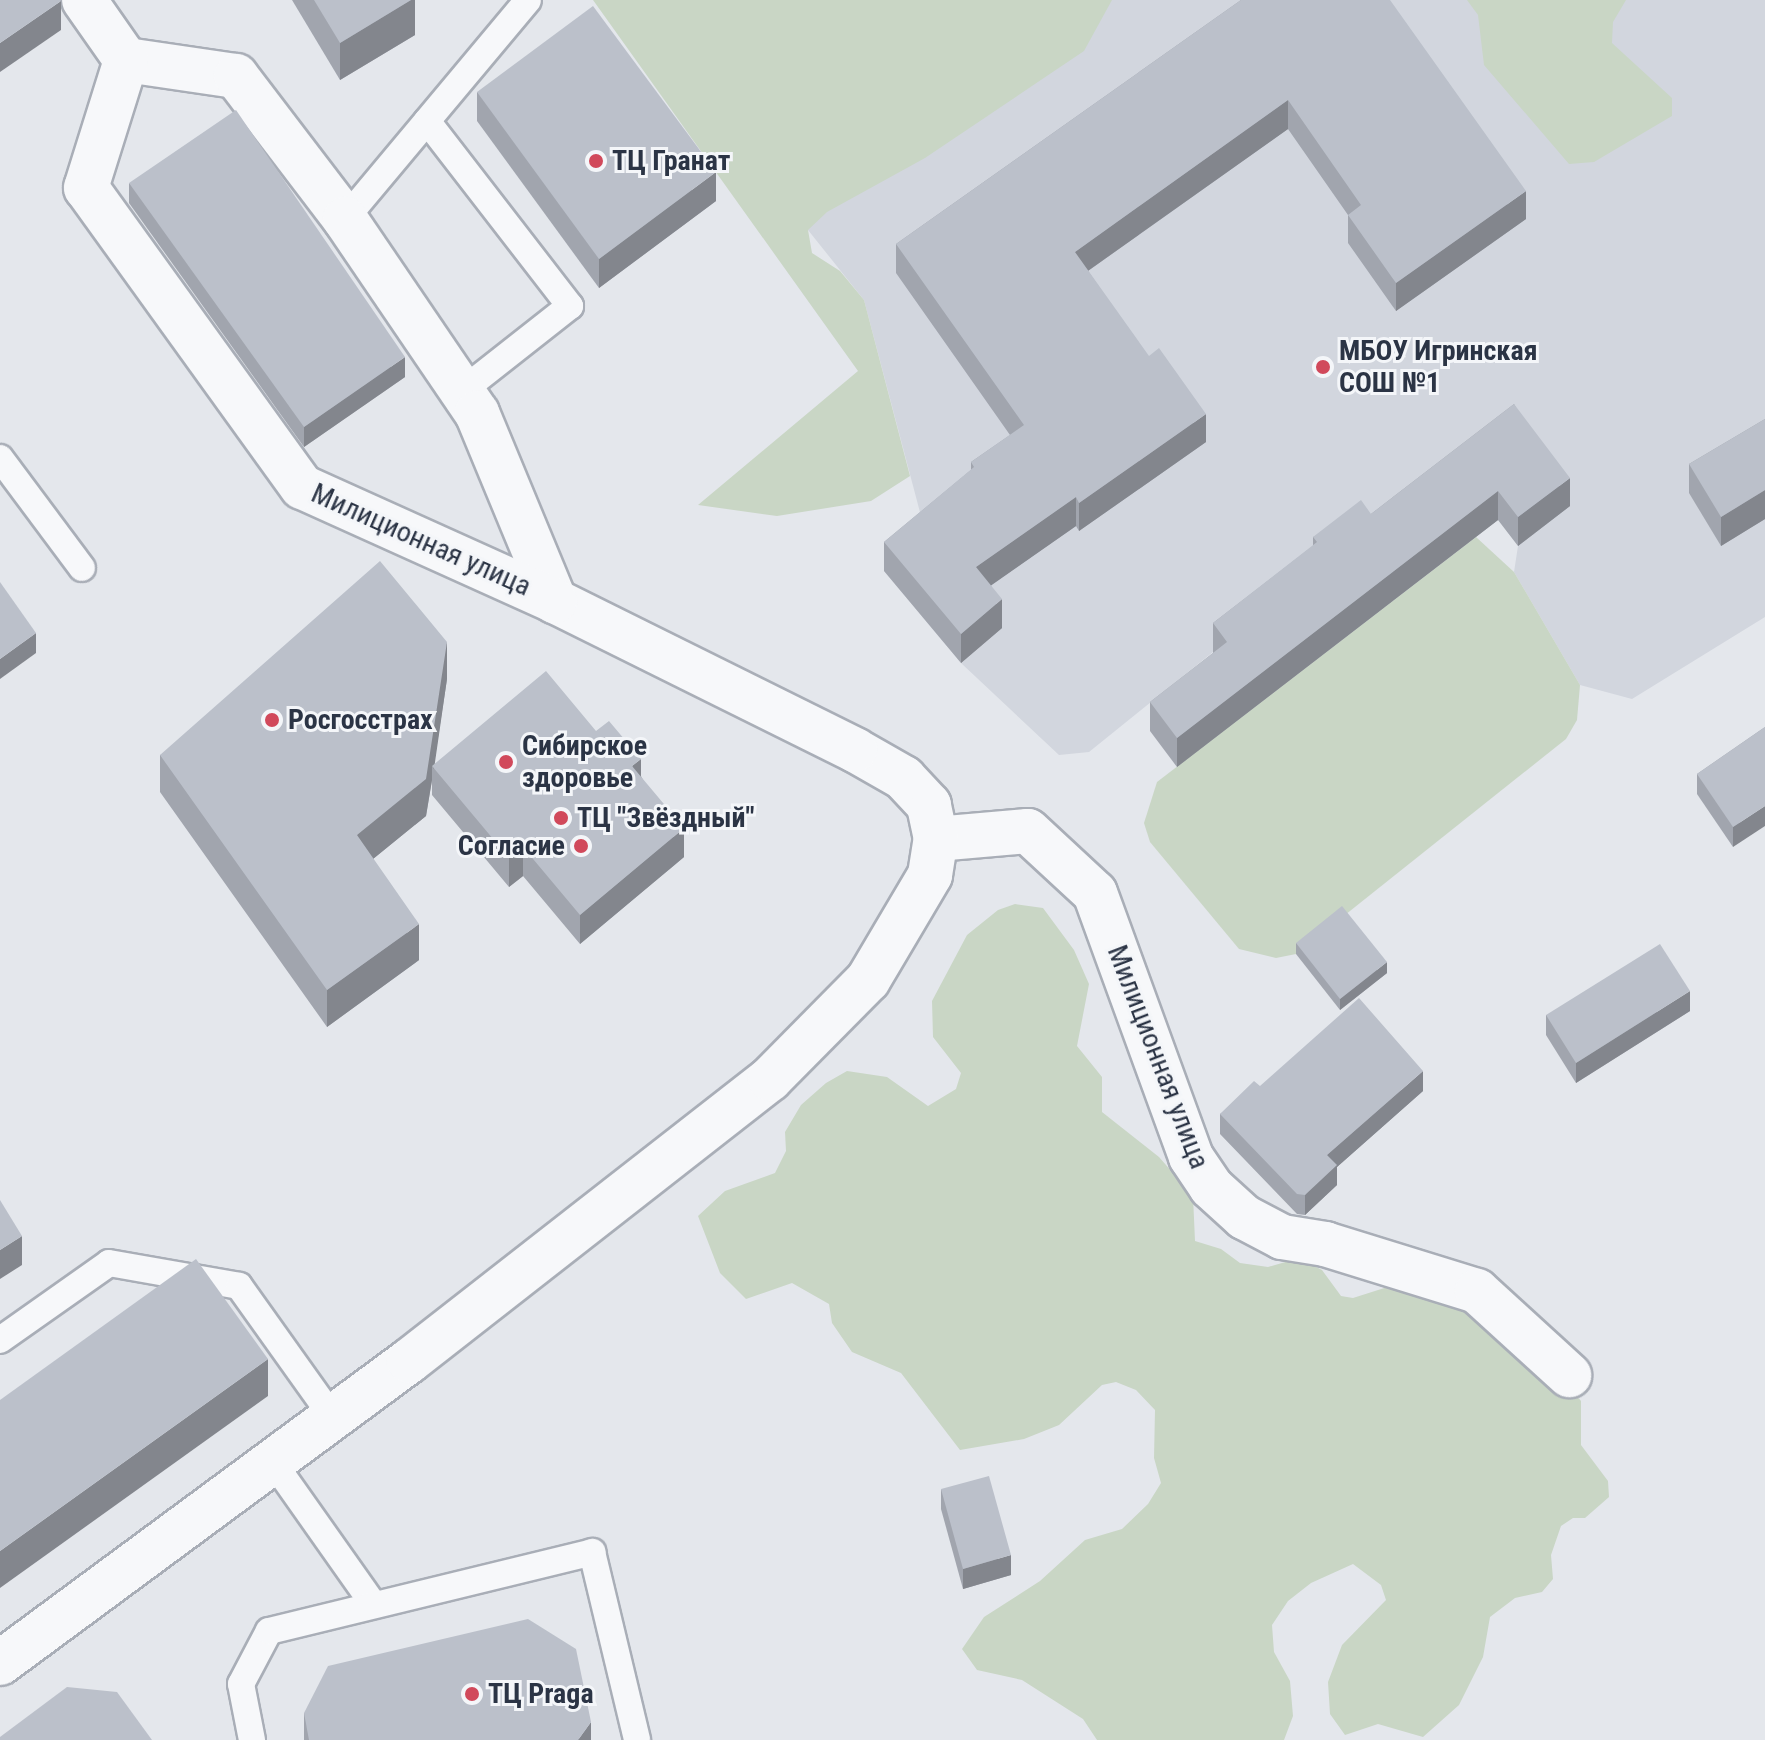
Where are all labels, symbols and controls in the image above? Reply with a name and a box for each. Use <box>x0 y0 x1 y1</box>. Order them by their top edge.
place label: ТЦ Гранат <box>612 144 730 178</box>
marker: ТЦ Гранат <box>587 152 605 170</box>
place label: МБОУ Игринская СОШ №1 <box>1339 334 1537 400</box>
marker: МБОУ Игринская СОШ №1 <box>1314 358 1332 376</box>
street label: Милиционная улица <box>306 477 536 603</box>
place label: Росгосстрах <box>288 703 433 737</box>
marker: Росгосстрах <box>263 711 281 729</box>
place label: Сибирское здоровье <box>522 729 647 795</box>
marker: Сибирское здоровье <box>497 753 515 771</box>
place label: ТЦ "Звёздный" <box>577 801 754 835</box>
marker: ТЦ "Звёздный" <box>552 809 570 827</box>
place label: Согласие <box>458 829 565 863</box>
marker: Согласие <box>572 837 590 855</box>
street label: Милиционная улица <box>1100 941 1216 1173</box>
place label: ТЦ Praga <box>488 1677 594 1711</box>
marker: ТЦ Praga <box>463 1685 481 1703</box>

